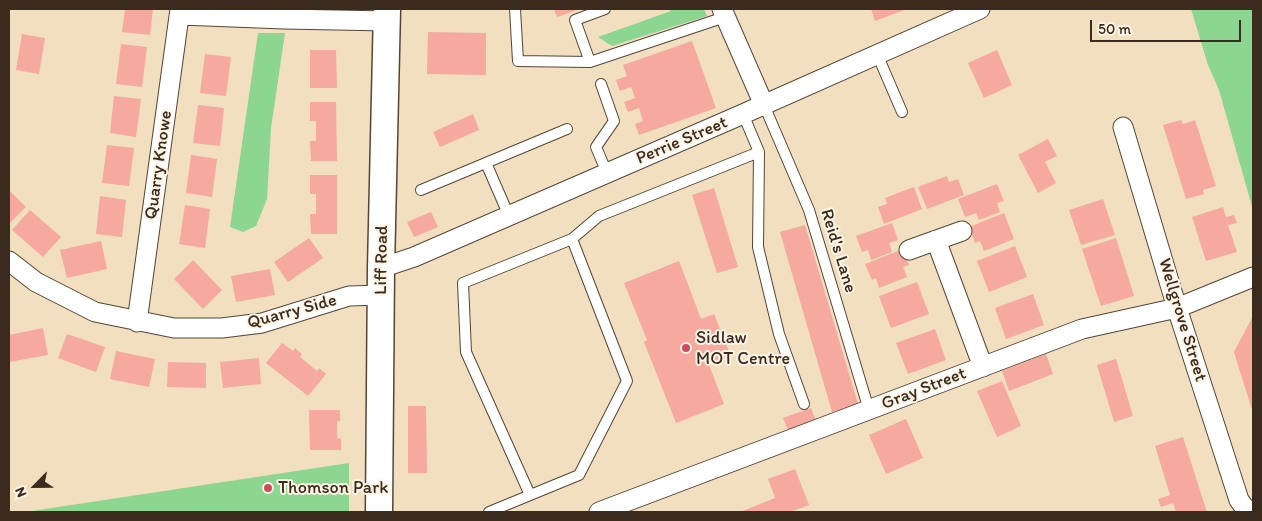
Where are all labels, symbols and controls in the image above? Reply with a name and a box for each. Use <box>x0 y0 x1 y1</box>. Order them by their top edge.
scale bar <box>1092 10 1243 42</box>
text: 50 m <box>1098 20 1131 38</box>
street label: Quarry Knowe <box>141 109 177 221</box>
street label: Perrie Street <box>633 112 731 170</box>
street label: Reid's Lane <box>815 206 861 296</box>
street label: Liff Road <box>371 225 393 295</box>
street label: Wellgrove Street <box>1153 256 1211 384</box>
street label: Quarry Side <box>245 290 339 334</box>
place label: Sidlaw MOT Centre <box>696 327 790 369</box>
marker: Sidlaw MOT Centre <box>680 342 692 354</box>
street label: Gray Street <box>879 363 969 415</box>
north arrow <box>10 461 60 511</box>
place label: Thomson Park <box>278 477 388 499</box>
marker: Thomson Park <box>262 482 274 494</box>
text: N <box>11 484 30 500</box>

